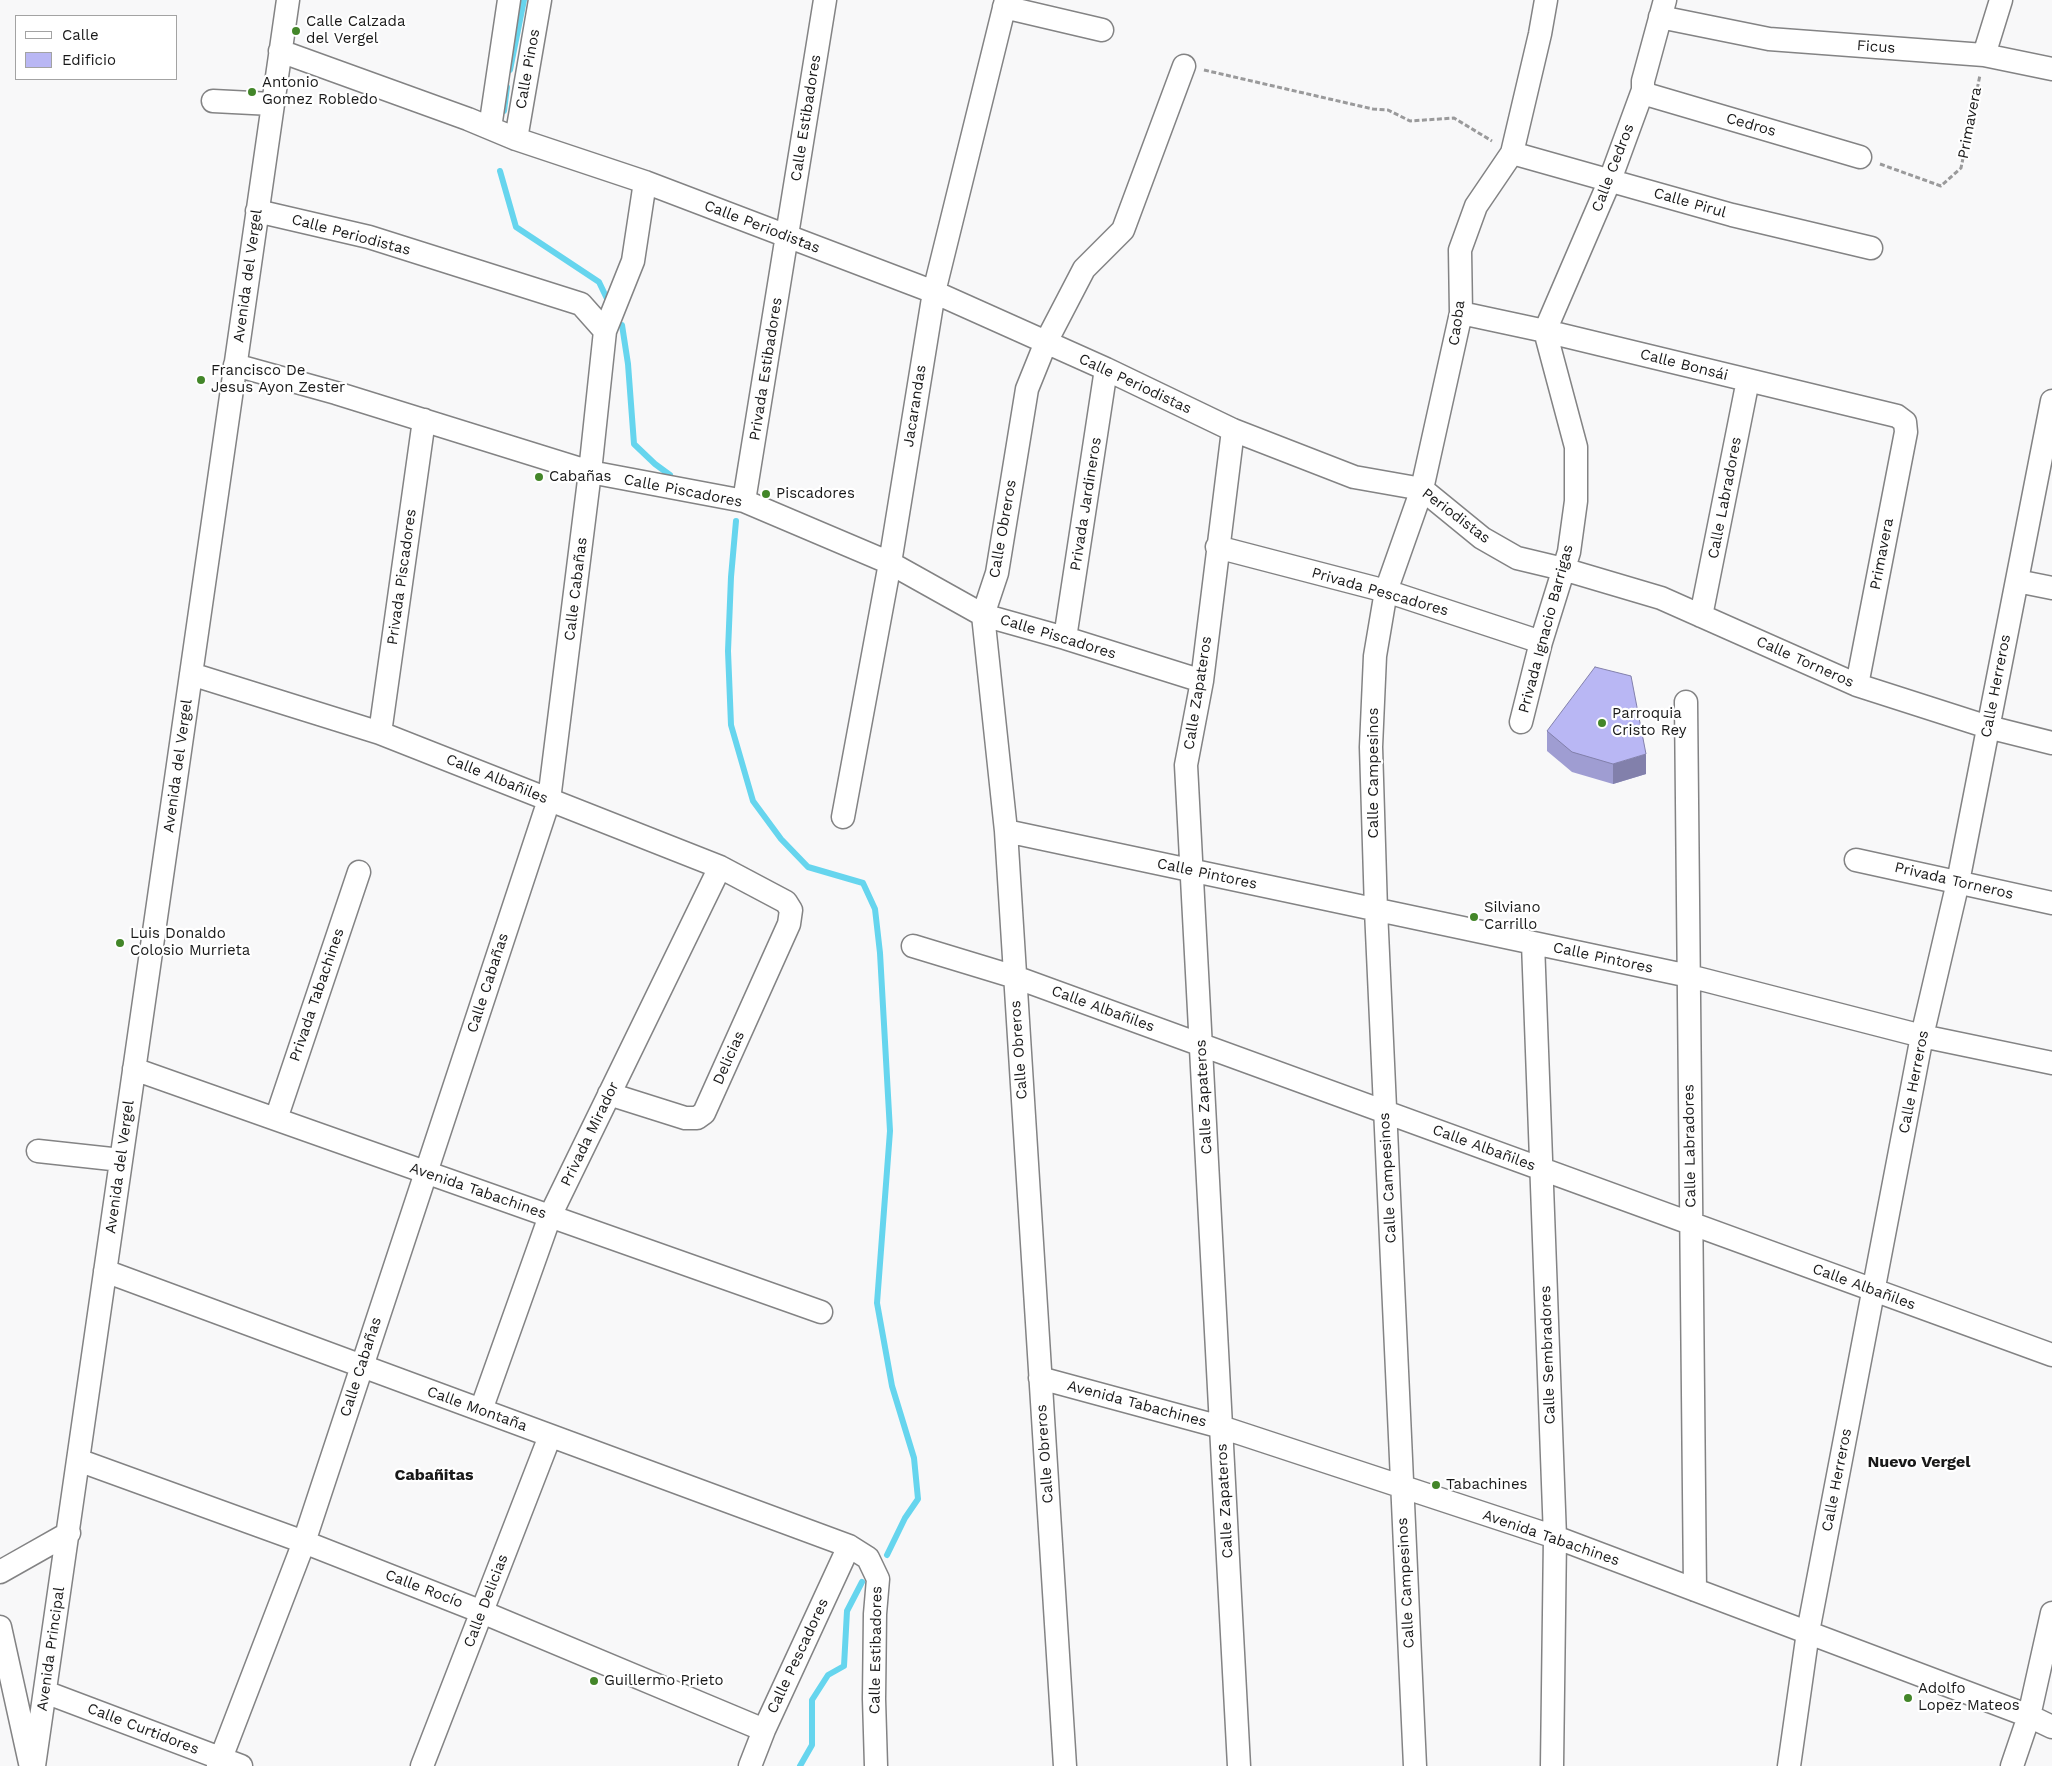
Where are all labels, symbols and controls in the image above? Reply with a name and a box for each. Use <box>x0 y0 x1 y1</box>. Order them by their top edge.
place label: Calle Calzada del Vergel <box>306 13 405 48</box>
legend <box>15 15 178 80</box>
marker: Calle Calzada del Vergel <box>290 25 302 37</box>
text: Calle <box>62 26 99 44</box>
street label: Calle Pinos <box>512 28 544 110</box>
street label: Ficus <box>1856 37 1896 57</box>
text: Edificio <box>62 51 116 69</box>
street label: Calle Estibadores <box>787 53 825 183</box>
place label: Antonio Gomez Robledo <box>262 74 378 109</box>
marker: Antonio Gomez Robledo <box>246 86 258 98</box>
street label: Primavera <box>1954 86 1986 160</box>
street label: Cedros <box>1724 109 1778 141</box>
street label: Calle Cedros <box>1588 121 1638 215</box>
street label: Calle Pirul <box>1652 184 1728 222</box>
street label: Calle Periodistas <box>702 197 822 257</box>
street label: Avenida del Vergel <box>230 208 266 344</box>
street label: Calle Periodistas <box>290 210 412 260</box>
street label: Privada Estibadores <box>746 296 786 442</box>
street label: Caoba <box>1445 299 1469 347</box>
street label: Calle Bonsái <box>1638 345 1730 385</box>
street label: Calle Periodistas <box>1076 350 1194 418</box>
place label: Francisco De Jesus Ayon Zester <box>211 362 345 397</box>
street label: Jacarandas <box>900 364 930 448</box>
marker: Francisco De Jesus Ayon Zester <box>195 374 207 386</box>
street label: Privada Jardineros <box>1067 436 1105 572</box>
street label: Calle Labradores <box>1704 436 1746 560</box>
place label: Cabañas <box>549 468 611 486</box>
marker: Cabañas <box>533 471 545 483</box>
street label: Calle Piscadores <box>622 471 744 511</box>
street label: Calle Obreros <box>985 478 1021 580</box>
place label: Piscadores <box>776 485 855 503</box>
street label: Periodistas <box>1418 485 1494 547</box>
marker: Piscadores <box>760 488 772 500</box>
street label: Privada Piscadores <box>384 508 420 646</box>
street label: Primavera <box>1866 517 1898 591</box>
street label: Calle Cabañas <box>561 536 591 642</box>
street label: Privada Ignacio Barrigas <box>1515 543 1577 715</box>
street label: Privada Pescadores <box>1309 564 1451 620</box>
street label: Calle Piscadores <box>998 611 1118 663</box>
street label: Calle Torneros <box>1753 632 1857 692</box>
street label: Calle Herreros <box>1977 633 2015 739</box>
street label: Calle Zapateros <box>1180 635 1216 751</box>
street label: Avenida del Vergel <box>160 698 196 834</box>
place label: Parroquia Cristo Rey <box>1612 705 1686 740</box>
street label: Calle Campesinos <box>1365 708 1383 838</box>
marker: Parroquia Cristo Rey <box>1596 717 1608 729</box>
street label: Calle Albañiles <box>443 750 551 808</box>
street label: Calle Pintores <box>1155 855 1259 893</box>
street label: Privada Torneros <box>1893 859 2015 903</box>
place label: Silviano Carrillo <box>1484 899 1540 934</box>
marker: Silviano Carrillo <box>1468 911 1480 923</box>
place label: Luis Donaldo Colosio Murrieta <box>130 925 250 960</box>
street label: Privada Tabachines <box>286 926 348 1064</box>
street label: Calle Cabañas <box>463 931 513 1035</box>
marker: Luis Donaldo Colosio Murrieta <box>114 937 126 949</box>
street label: Calle Pintores <box>1551 939 1655 977</box>
street label: Calle Albañiles <box>1049 982 1157 1036</box>
street label: Calle Obreros <box>1007 1000 1031 1100</box>
street label: Delicias <box>709 1028 749 1088</box>
street label: Calle Herreros <box>1895 1029 1933 1135</box>
street label: Calle Zapateros <box>1192 1039 1216 1155</box>
street label: Privada Mirador <box>557 1079 623 1189</box>
street label: Calle Labradores <box>1680 1084 1700 1208</box>
street label: Avenida del Vergel <box>102 1099 138 1235</box>
street label: Calle Campesinos <box>1376 1112 1400 1244</box>
street label: Calle Albañiles <box>1430 1121 1538 1175</box>
street label: Avenida Tabachines <box>407 1159 549 1223</box>
street label: Calle Albañiles <box>1810 1260 1918 1314</box>
street label: Calle Sembradores <box>1537 1285 1559 1425</box>
street label: Calle Cabañas <box>336 1315 386 1419</box>
street label: Avenida Tabachines <box>1065 1377 1209 1431</box>
street label: Calle Montaña <box>425 1383 529 1435</box>
street label: Calle Obreros <box>1033 1404 1057 1504</box>
street label: Calle Herreros <box>1818 1427 1856 1533</box>
street label: Calle Zapateros <box>1213 1443 1237 1559</box>
district label: Nuevo Vergel <box>1867 1452 1971 1472</box>
district label: Cabañitas <box>395 1465 473 1485</box>
place label: Tabachines <box>1446 1476 1527 1494</box>
marker: Tabachines <box>1430 1479 1442 1491</box>
street label: Avenida Tabachines <box>1480 1506 1622 1570</box>
street label: Calle Campesinos <box>1394 1517 1418 1649</box>
street label: Calle Delicias <box>460 1552 512 1650</box>
street label: Calle Rocío <box>383 1566 465 1612</box>
street label: Avenida Principal <box>33 1586 69 1712</box>
street label: Calle Estibadores <box>866 1586 886 1714</box>
street label: Calle Pescadores <box>763 1596 833 1716</box>
place label: Guillermo Prieto <box>604 1672 723 1690</box>
marker: Guillermo Prieto <box>588 1675 600 1687</box>
place label: Adolfo Lopez Mateos <box>1918 1680 2020 1715</box>
marker: Adolfo Lopez Mateos <box>1902 1692 1914 1704</box>
street label: Calle Curtidores <box>85 1699 201 1759</box>

